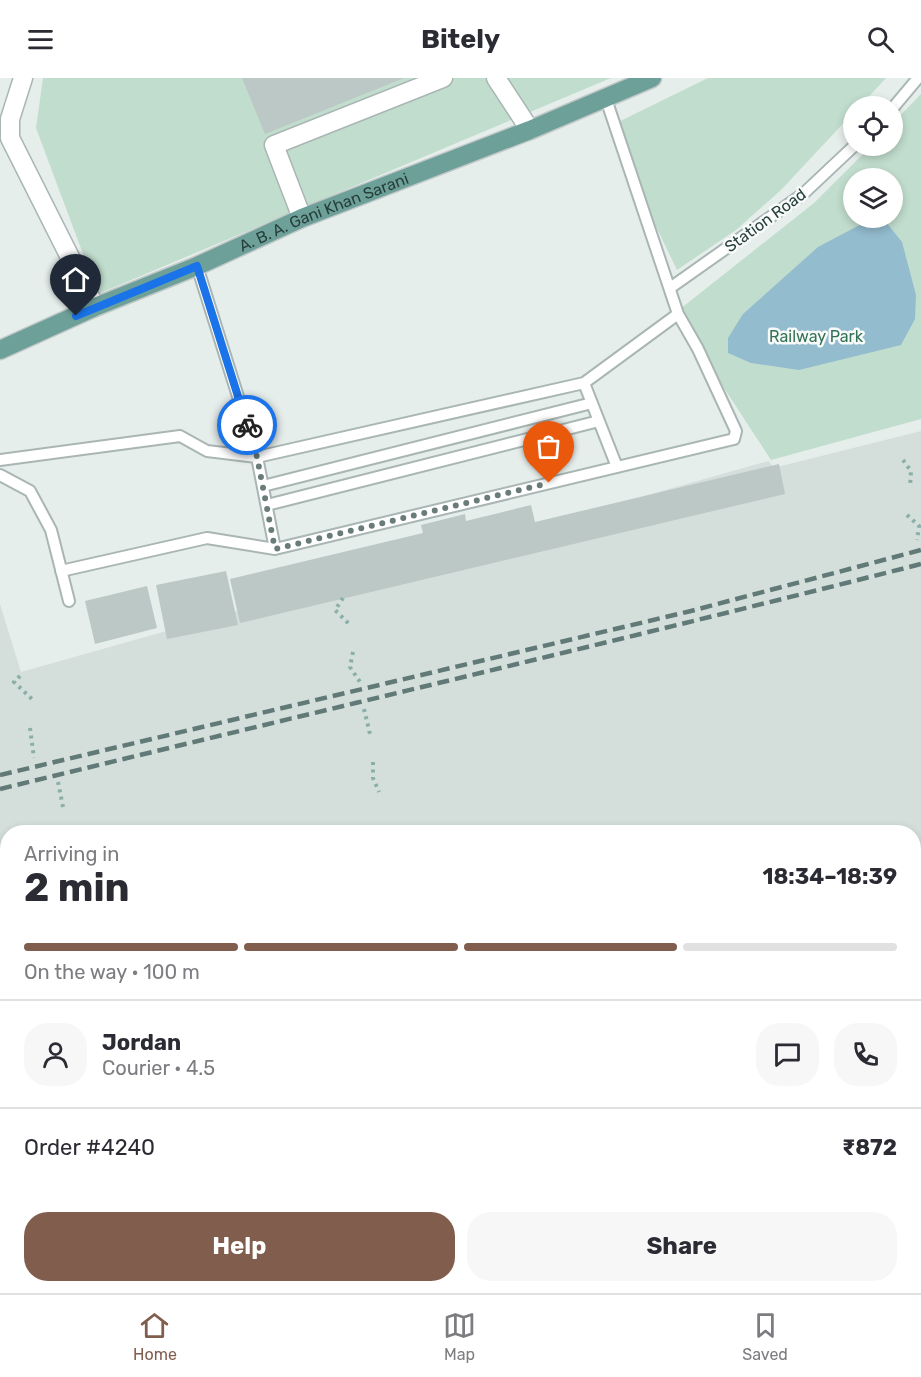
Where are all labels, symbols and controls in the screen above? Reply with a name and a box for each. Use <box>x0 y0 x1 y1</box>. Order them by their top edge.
icon: menu <box>24 23 57 56</box>
text: Bitely <box>421 23 500 55</box>
icon: search <box>864 23 897 56</box>
map controls <box>843 96 903 228</box>
button: locate <box>843 96 903 156</box>
button: layers <box>843 168 903 228</box>
street label: A. B. A. Gani Khan Sarani <box>236 169 411 256</box>
street label: Station Road <box>721 185 810 256</box>
pin <box>50 254 101 316</box>
icon: home <box>59 263 92 296</box>
park label: Railway Park <box>769 327 864 346</box>
courier <box>217 395 277 455</box>
icon: bike <box>231 409 264 442</box>
pin <box>523 421 574 483</box>
icon: bag <box>532 430 565 463</box>
text: Arriving in <box>24 842 119 866</box>
text: 18:34–18:39 <box>762 863 897 890</box>
text: 2 min <box>24 865 130 911</box>
text: On the way · 100 m <box>24 960 200 984</box>
button: person <box>24 1023 87 1086</box>
button: chat <box>756 1023 819 1086</box>
button: phone <box>834 1023 897 1086</box>
text: Jordan <box>102 1029 181 1056</box>
text: Courier · 4.5 <box>102 1056 215 1080</box>
text: Order #4240 <box>24 1134 155 1161</box>
text: ₹872 <box>842 1134 897 1161</box>
button: Help <box>24 1212 455 1281</box>
button: Share <box>467 1212 897 1281</box>
tab: Home <box>133 1309 177 1364</box>
tab: Map <box>443 1309 476 1364</box>
tab: Saved <box>742 1309 788 1364</box>

